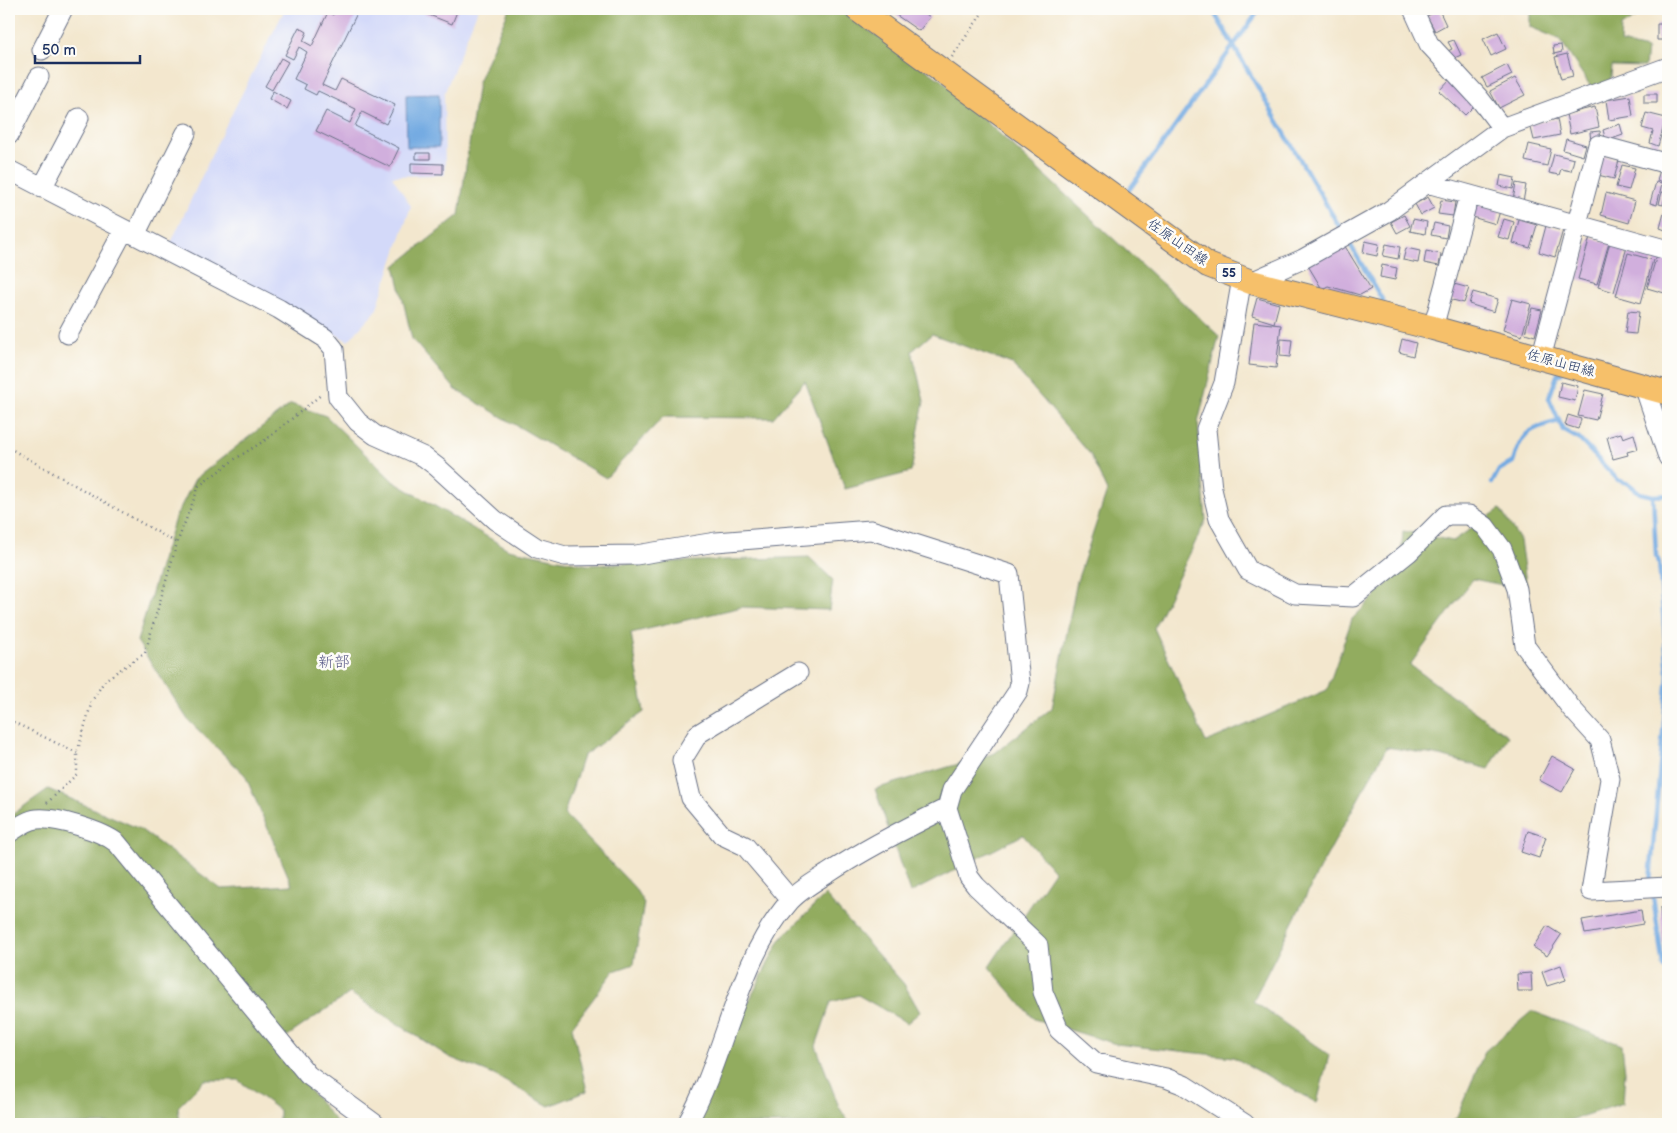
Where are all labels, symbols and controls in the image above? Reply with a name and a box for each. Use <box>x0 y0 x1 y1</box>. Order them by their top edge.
scale bar <box>35 32 140 64</box>
text: 50 m <box>42 41 76 60</box>
street label: 佐原山田線 <box>1144 215 1212 269</box>
road number: 55 <box>1216 264 1242 282</box>
street label: 佐原山田線 <box>1525 346 1597 380</box>
district label: 新部 <box>318 653 350 672</box>

